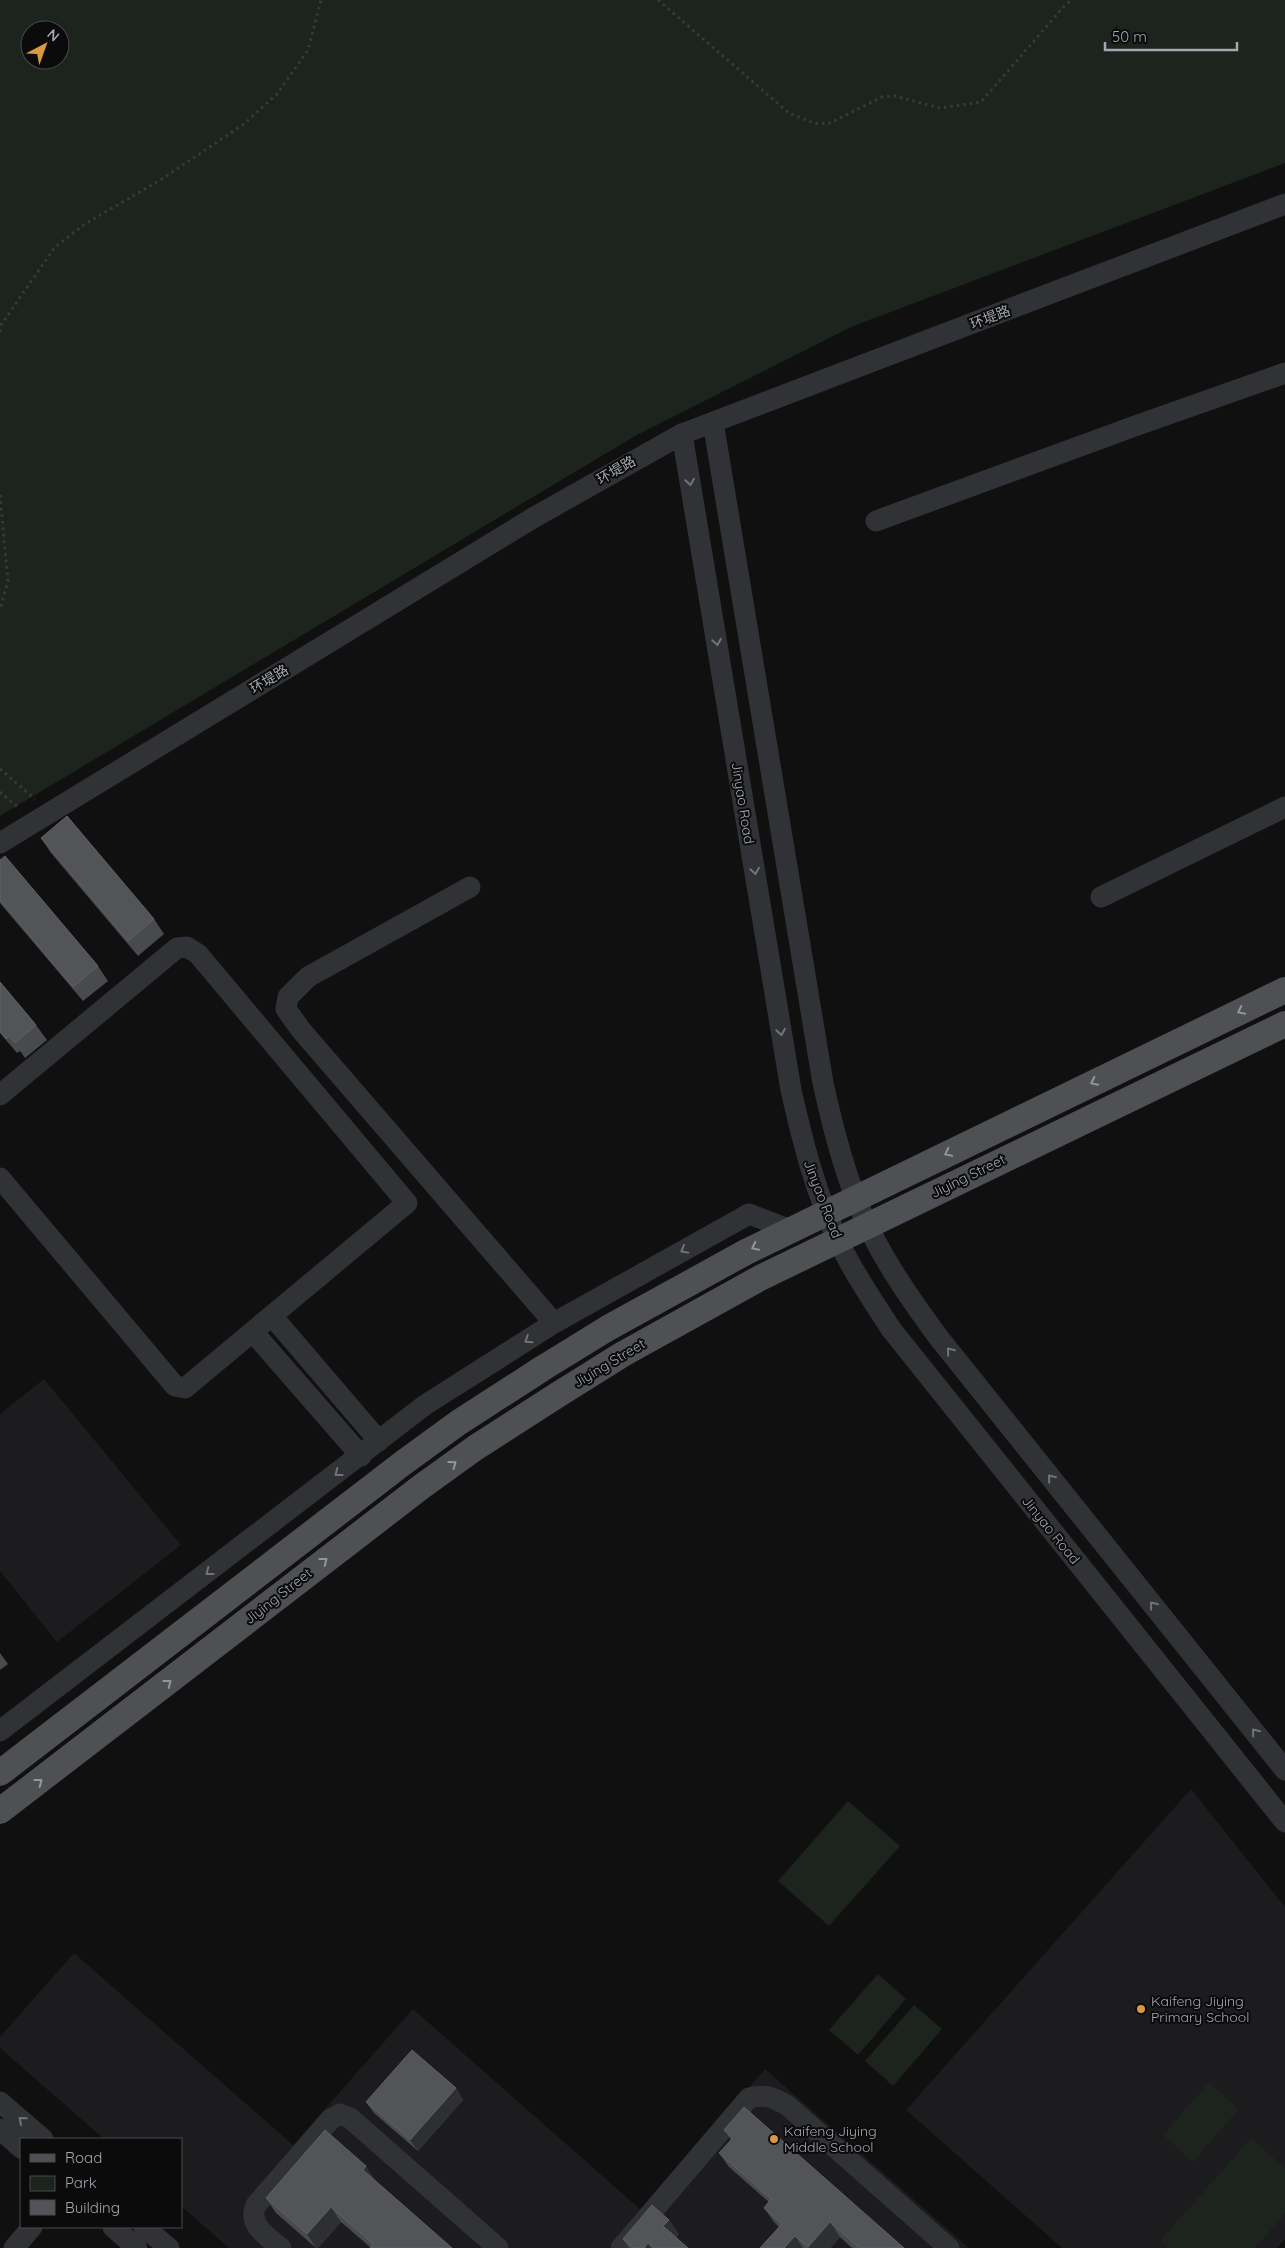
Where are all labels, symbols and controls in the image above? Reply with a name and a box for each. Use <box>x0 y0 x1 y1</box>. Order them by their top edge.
north arrow <box>20 20 70 70</box>
scale bar <box>1105 20 1238 52</box>
text: N <box>44 25 63 45</box>
text: 50 m <box>1112 27 1147 46</box>
street label: 环堤路 <box>967 301 1013 333</box>
street label: 环堤路 <box>593 452 639 488</box>
one-way arrow <box>685 477 695 486</box>
one-way arrow <box>711 638 721 646</box>
street label: 环堤路 <box>246 660 292 698</box>
street label: Jinyao Road <box>728 761 758 845</box>
one-way arrow <box>749 867 759 876</box>
one-way arrow <box>1237 1005 1246 1016</box>
one-way arrow <box>776 1027 786 1036</box>
one-way arrow <box>1091 1075 1100 1085</box>
one-way arrow <box>944 1146 953 1157</box>
street label: Jiying Street <box>928 1150 1009 1202</box>
street label: Jinyao Road <box>800 1157 846 1241</box>
one-way arrow <box>751 1241 760 1251</box>
one-way arrow <box>681 1244 690 1254</box>
one-way arrow <box>524 1333 533 1343</box>
street label: Jiying Street <box>570 1334 649 1392</box>
one-way arrow <box>947 1348 955 1357</box>
one-way arrow <box>447 1461 457 1470</box>
one-way arrow <box>335 1468 344 1476</box>
one-way arrow <box>1049 1475 1057 1484</box>
street label: Jinyao Road <box>1018 1492 1084 1568</box>
one-way arrow <box>318 1558 327 1567</box>
street label: Jiying Street <box>241 1564 316 1628</box>
one-way arrow <box>205 1566 215 1575</box>
one-way arrow <box>1150 1601 1159 1611</box>
one-way arrow <box>162 1679 171 1688</box>
one-way arrow <box>1252 1729 1260 1738</box>
one-way arrow <box>33 1779 42 1787</box>
place label: Kaifeng Jiying Primary School <box>1151 1992 1249 2026</box>
marker: Kaifeng Jiying Primary School <box>1135 2003 1147 2015</box>
one-way arrow <box>18 2117 27 2126</box>
place label: Kaifeng Jiying Middle School <box>784 2122 877 2156</box>
marker: Kaifeng Jiying Middle School <box>768 2133 780 2145</box>
legend <box>20 2138 182 2228</box>
text: Road <box>65 2148 102 2167</box>
text: Park <box>65 2173 97 2192</box>
text: Building <box>65 2198 120 2217</box>

